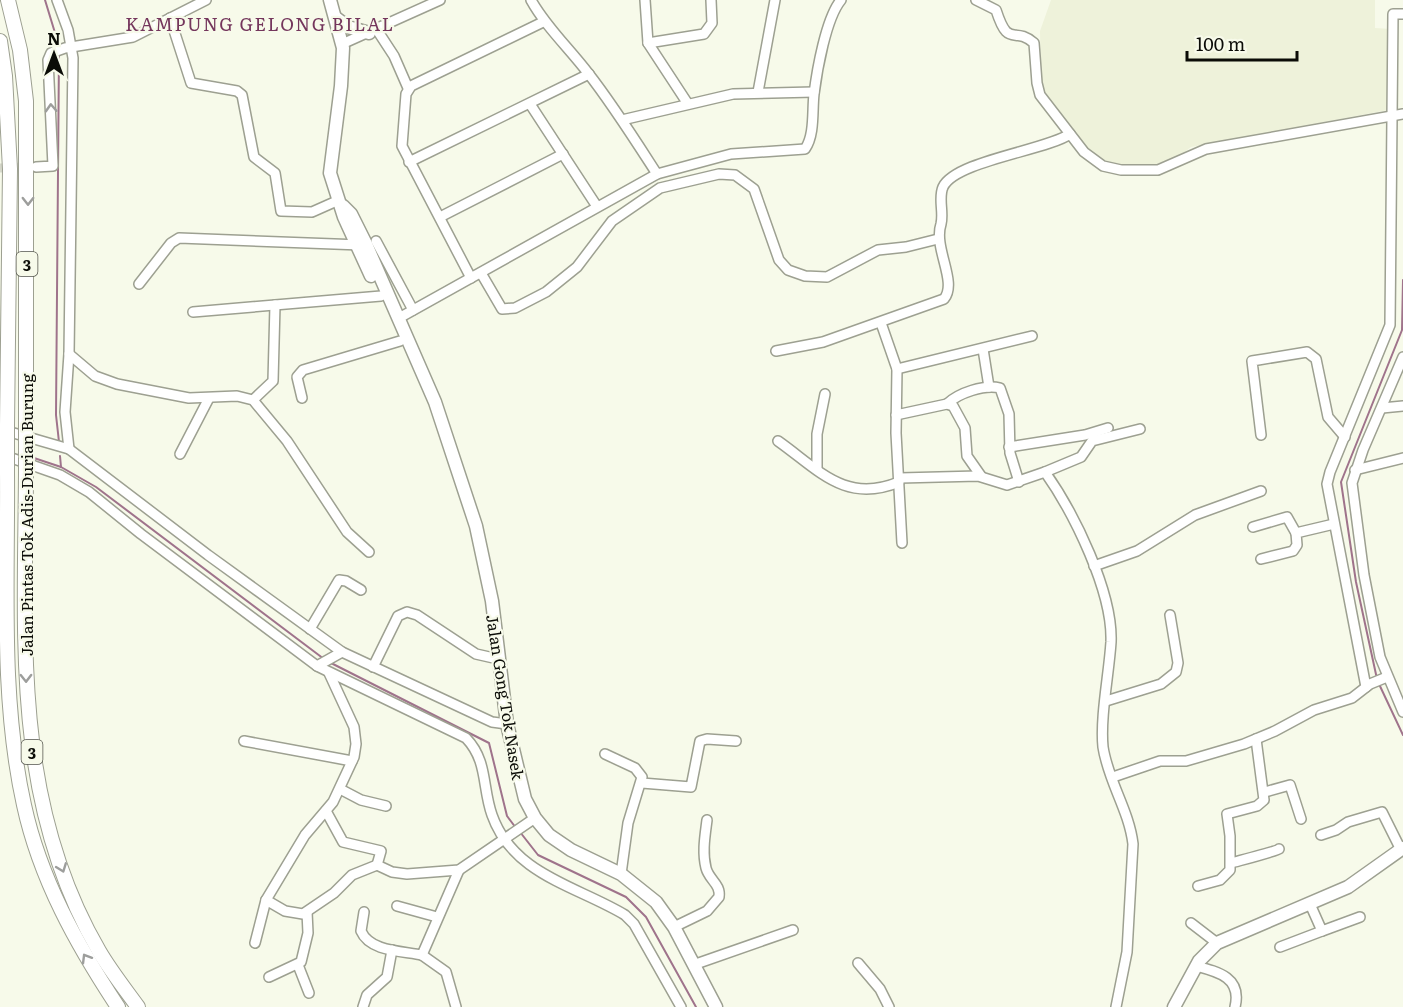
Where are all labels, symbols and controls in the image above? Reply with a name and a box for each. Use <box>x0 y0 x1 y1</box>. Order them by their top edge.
district label: KAMPUNG GELONG BILAL <box>125 10 395 37</box>
north arrow <box>24 24 84 84</box>
scale bar <box>1187 24 1296 62</box>
text: N <box>47 26 61 50</box>
text: 100 m <box>1196 30 1245 57</box>
one-way arrow <box>44 103 57 112</box>
one-way arrow <box>22 197 34 206</box>
road number: 3 <box>16 252 38 276</box>
street label: Jalan Pintas Tok Adis-Durian Burung <box>14 374 38 656</box>
street label: Jalan Gong Tok Nasek <box>481 613 531 782</box>
one-way arrow <box>20 673 32 682</box>
road number: 3 <box>22 740 42 764</box>
one-way arrow <box>55 862 67 873</box>
one-way arrow <box>82 954 94 964</box>

